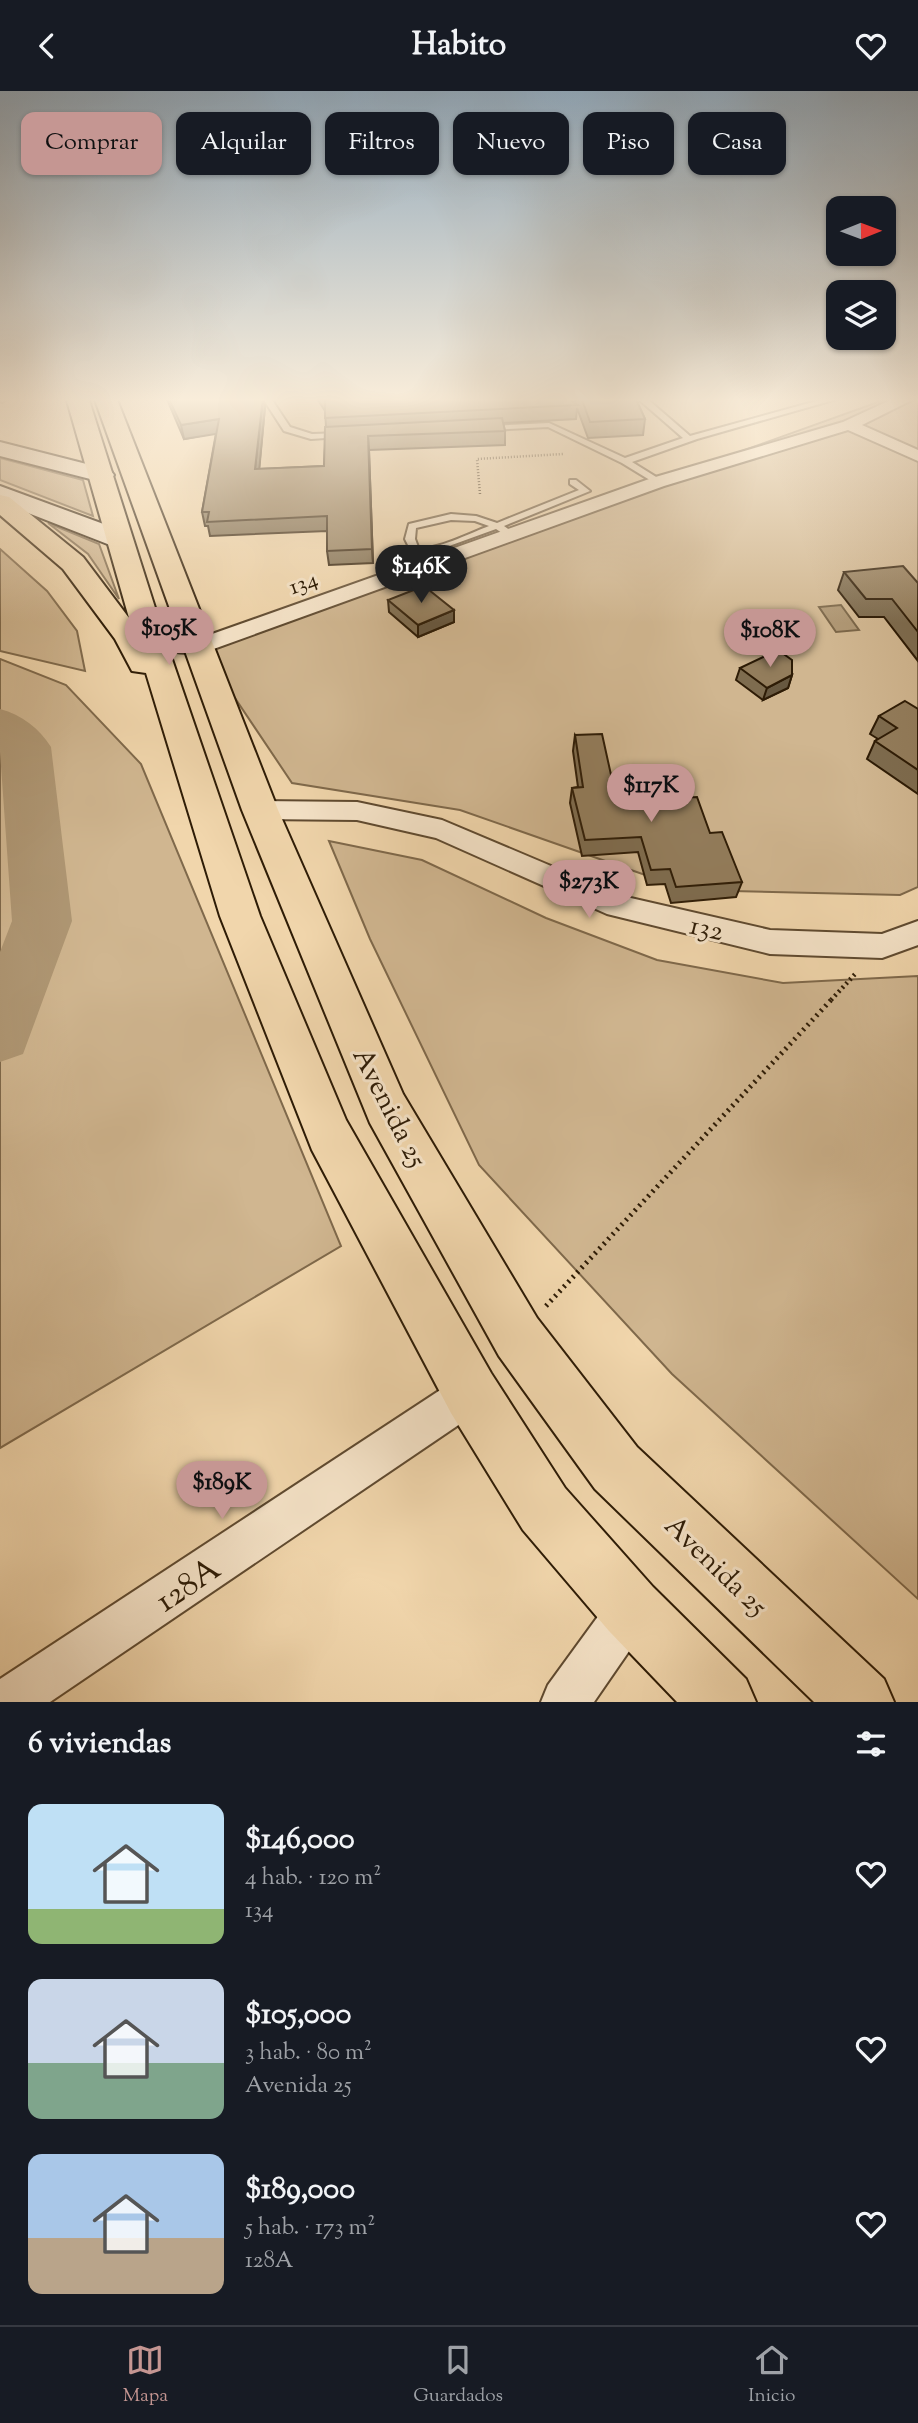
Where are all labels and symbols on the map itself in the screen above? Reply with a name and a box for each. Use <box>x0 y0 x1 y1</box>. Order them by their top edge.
north arrow <box>826 196 896 266</box>
pin: $146K <box>372 545 470 605</box>
street label: 134 <box>285 564 323 605</box>
pin: $105K <box>120 607 218 667</box>
pin: $108K <box>721 609 819 669</box>
pin: $117K <box>602 765 700 824</box>
pin: $273K <box>540 861 638 920</box>
street label: 132 <box>685 907 727 953</box>
street label: Avenida 25 <box>341 1041 436 1176</box>
pin: $189K <box>173 1461 271 1521</box>
street label: Avenida 25 <box>654 1508 776 1627</box>
street label: 128A <box>147 1547 232 1626</box>

